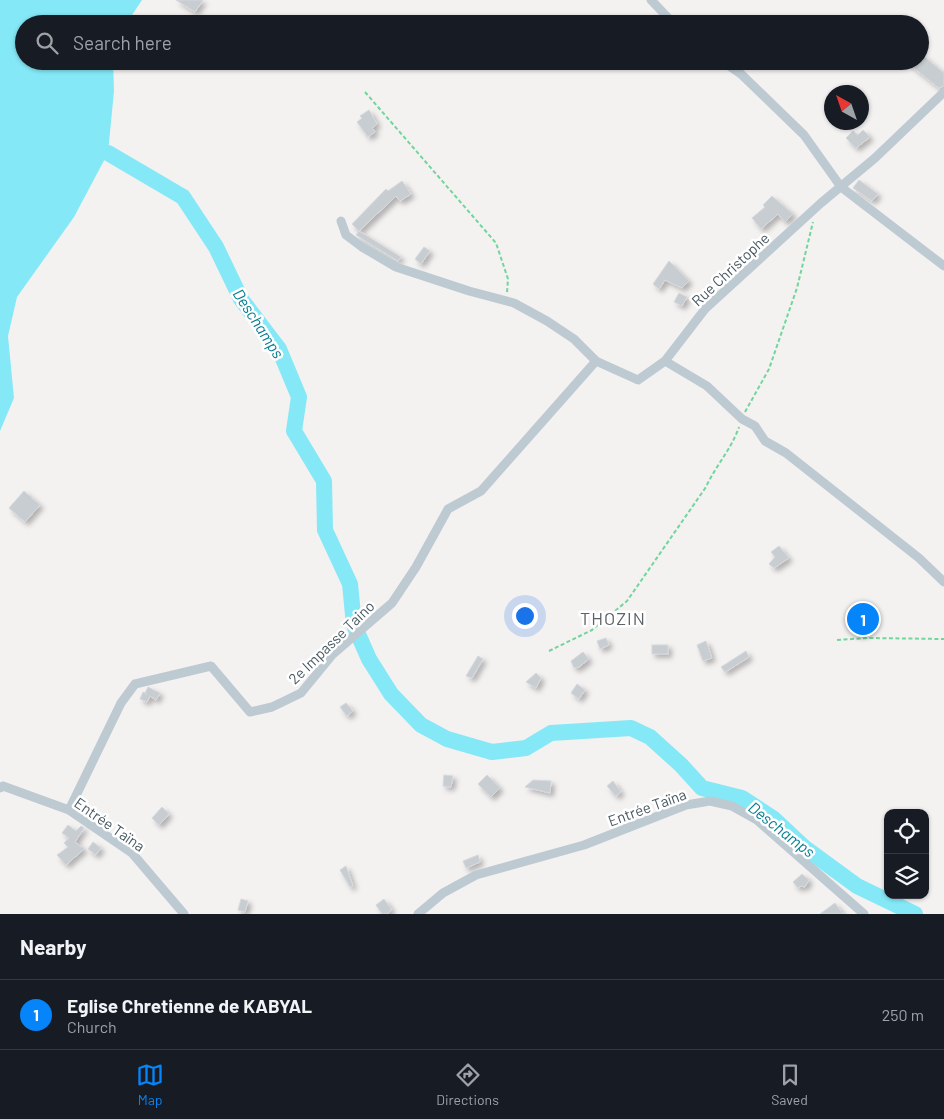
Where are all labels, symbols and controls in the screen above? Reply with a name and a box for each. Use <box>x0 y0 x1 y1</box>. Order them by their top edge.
search box <box>15 15 929 70</box>
icon: search <box>33 29 61 57</box>
text: Search here <box>73 31 172 54</box>
north arrow <box>824 85 869 130</box>
street label: Rue Christophe <box>687 228 773 310</box>
water label: Deschamps <box>230 285 289 362</box>
street label: 2e Impasse Taino <box>284 596 378 688</box>
pin: 1 <box>847 600 879 638</box>
your location <box>512 603 538 629</box>
district label: THOZIN <box>580 607 646 629</box>
street label: Entrée Taïna <box>605 785 689 829</box>
street label: Entrée Taïna <box>71 793 149 855</box>
water label: Deschamps <box>745 797 819 861</box>
map controls <box>884 809 929 899</box>
button: locate <box>884 809 929 854</box>
button: layers <box>884 854 929 899</box>
text: Nearby <box>20 934 86 959</box>
text: Eglise Chretienne de KABYAL <box>67 994 312 1017</box>
text: 1 <box>33 1005 39 1024</box>
text: 250 m <box>882 1005 924 1024</box>
text: Church <box>67 1017 117 1036</box>
tab: Map <box>136 1061 164 1108</box>
tab: Directions <box>436 1061 499 1108</box>
tab: Saved <box>771 1061 808 1108</box>

